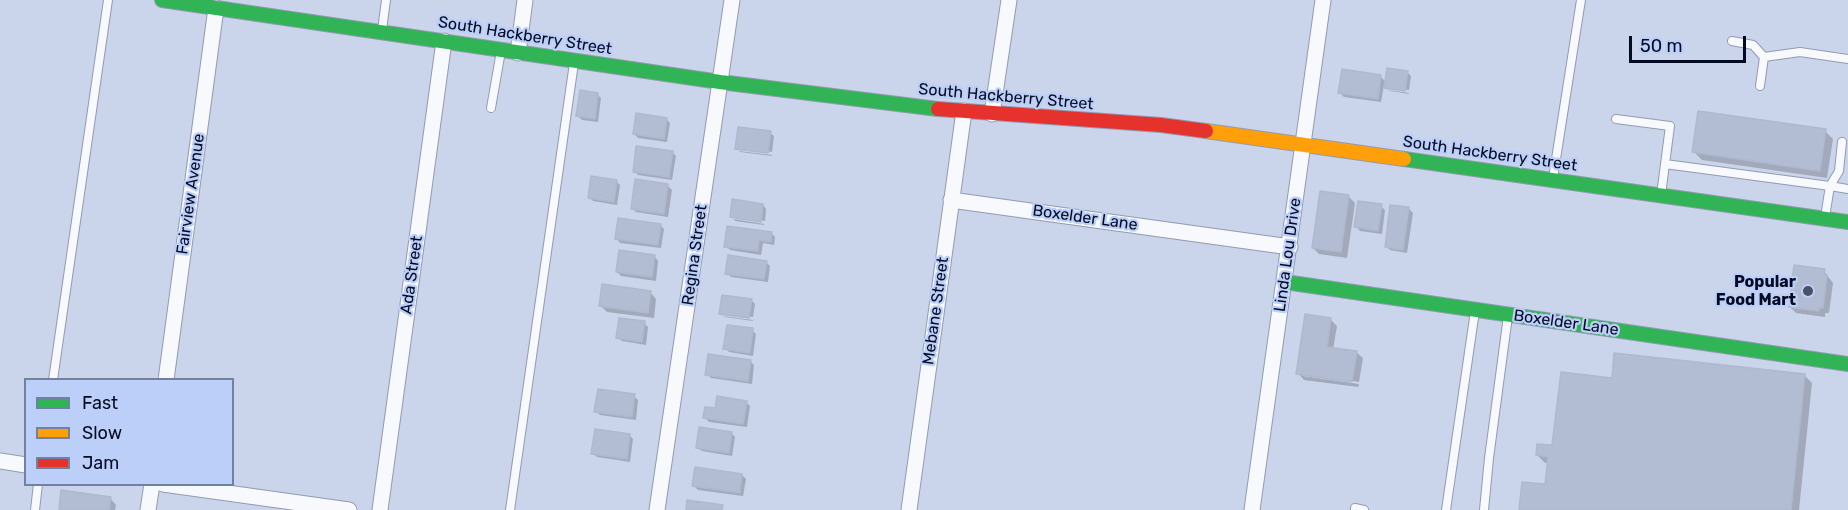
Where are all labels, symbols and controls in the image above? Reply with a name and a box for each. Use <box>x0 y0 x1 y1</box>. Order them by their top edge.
street label: South Hackberry Street <box>437 13 613 59</box>
scale bar <box>1632 24 1749 62</box>
text: 50 m <box>1640 35 1683 57</box>
street label: South Hackberry Street <box>918 80 1094 114</box>
street label: Fairview Avenue <box>173 132 209 256</box>
street label: South Hackberry Street <box>1402 132 1578 176</box>
street label: Linda Lou Drive <box>1270 197 1306 313</box>
street label: Boxelder Lane <box>1031 201 1139 235</box>
street label: Regina Street <box>678 203 712 307</box>
street label: Ada Street <box>397 234 427 316</box>
street label: Mebane Street <box>919 256 953 366</box>
place label: Popular Food Mart <box>1716 272 1796 310</box>
marker: Popular Food Mart <box>1801 284 1815 298</box>
street label: Boxelder Lane <box>1512 306 1620 340</box>
legend <box>24 378 234 486</box>
text: Fast <box>82 392 118 414</box>
text: Slow <box>82 422 122 444</box>
text: Jam <box>82 452 119 474</box>

